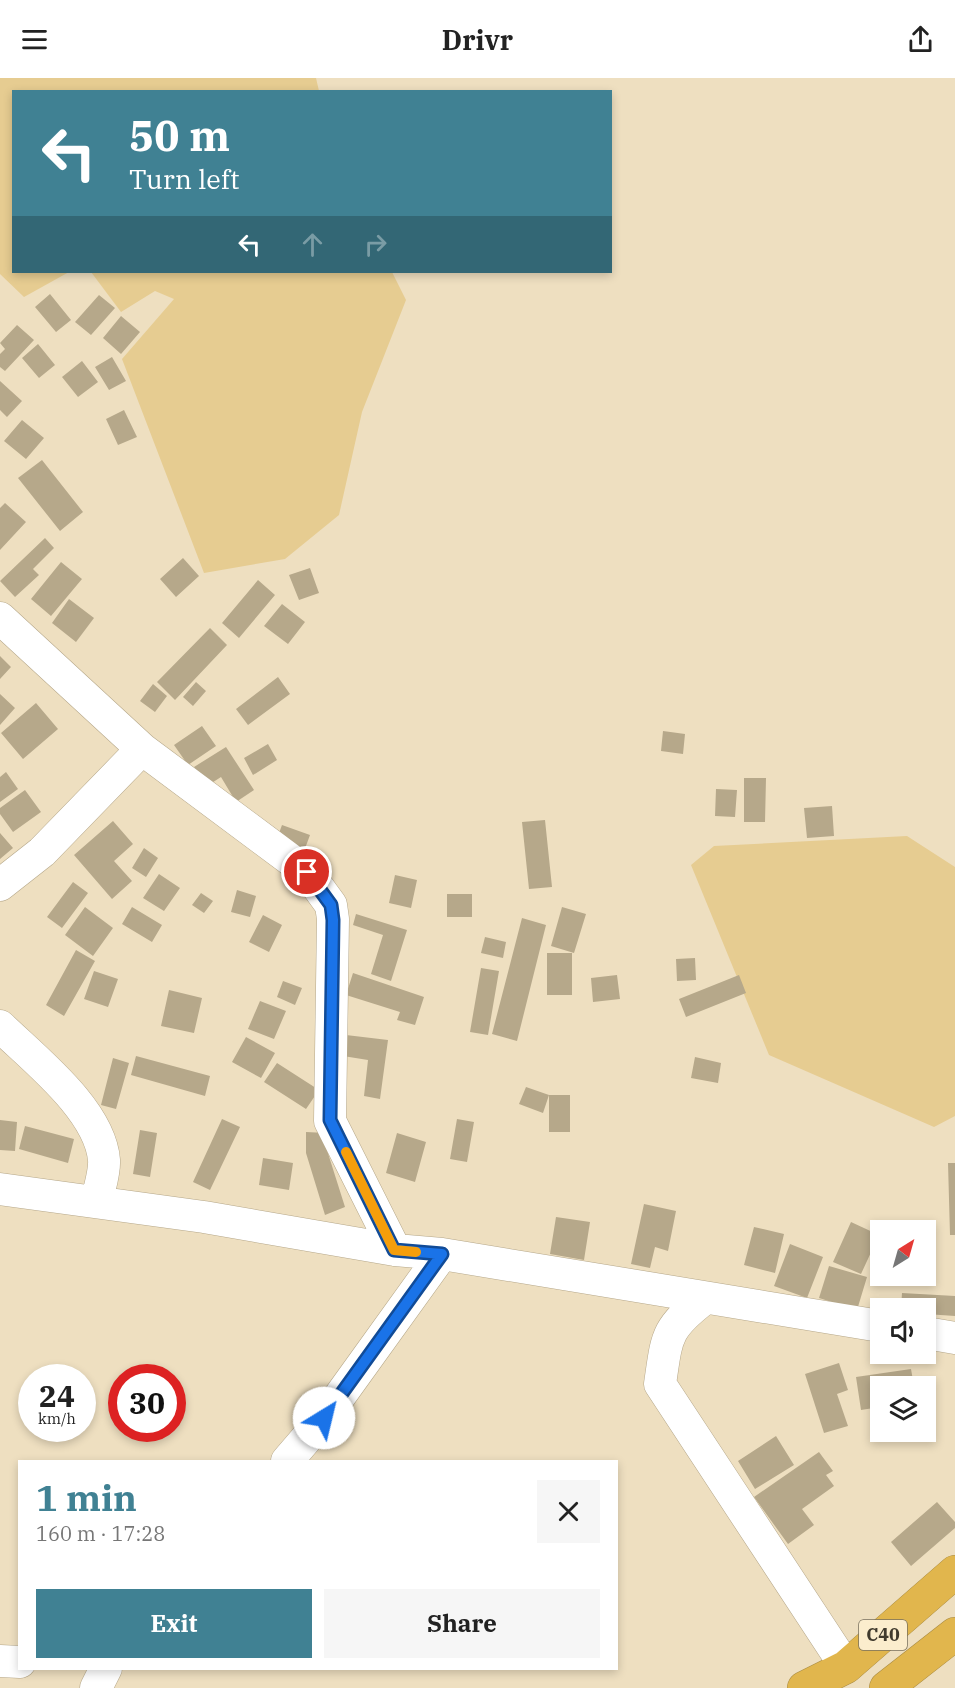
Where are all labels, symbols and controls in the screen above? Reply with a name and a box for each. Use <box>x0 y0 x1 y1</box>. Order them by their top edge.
text: Drivr <box>442 22 513 57</box>
icon: menu <box>18 23 51 56</box>
icon: share <box>904 23 937 56</box>
text: 50 m <box>129 108 230 163</box>
icon: left <box>30 114 108 192</box>
text: Turn left <box>129 161 240 196</box>
icon: left <box>233 228 266 261</box>
icon: ahead <box>296 228 329 261</box>
icon: right <box>359 228 392 261</box>
pin <box>281 846 332 897</box>
icon: arrive <box>290 855 323 888</box>
north arrow <box>870 1220 936 1286</box>
map controls <box>870 1220 936 1442</box>
button: sound <box>870 1298 936 1364</box>
speed limit sign: 30 <box>108 1364 186 1442</box>
text: 24 <box>39 1376 75 1415</box>
button: layers <box>870 1376 936 1442</box>
position arrow <box>292 1386 356 1450</box>
text: km/h <box>38 1409 76 1428</box>
text: 1 min <box>36 1474 137 1521</box>
button: close <box>537 1480 600 1543</box>
text: 160 m · 17:28 <box>36 1520 165 1547</box>
button: Exit <box>36 1589 312 1658</box>
button: Share <box>324 1589 600 1658</box>
road number: C40 <box>859 1620 907 1650</box>

